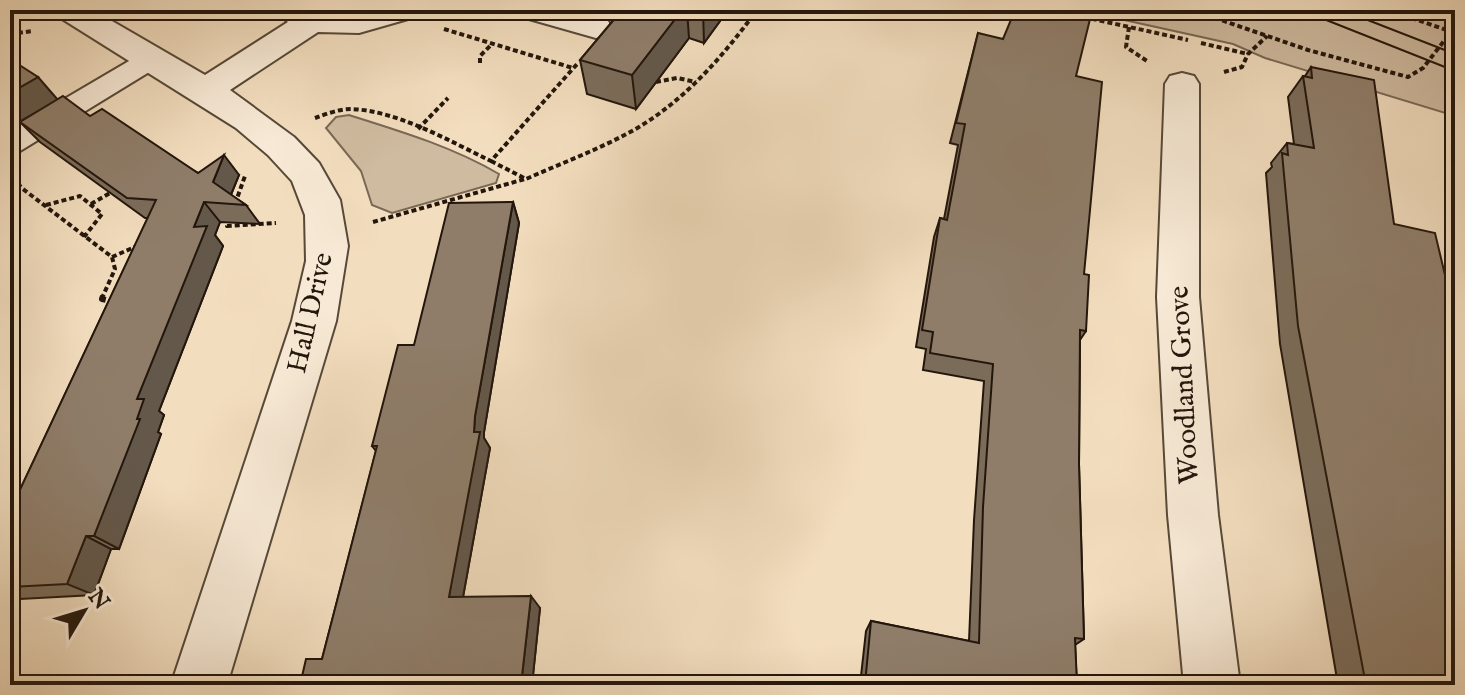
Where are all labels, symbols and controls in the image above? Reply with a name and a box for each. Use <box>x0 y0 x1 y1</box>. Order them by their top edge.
street label: Hall Drive <box>280 249 342 377</box>
street label: Woodland Grove <box>1162 285 1208 485</box>
north arrow <box>44 571 124 651</box>
text: N <box>81 583 115 616</box>

